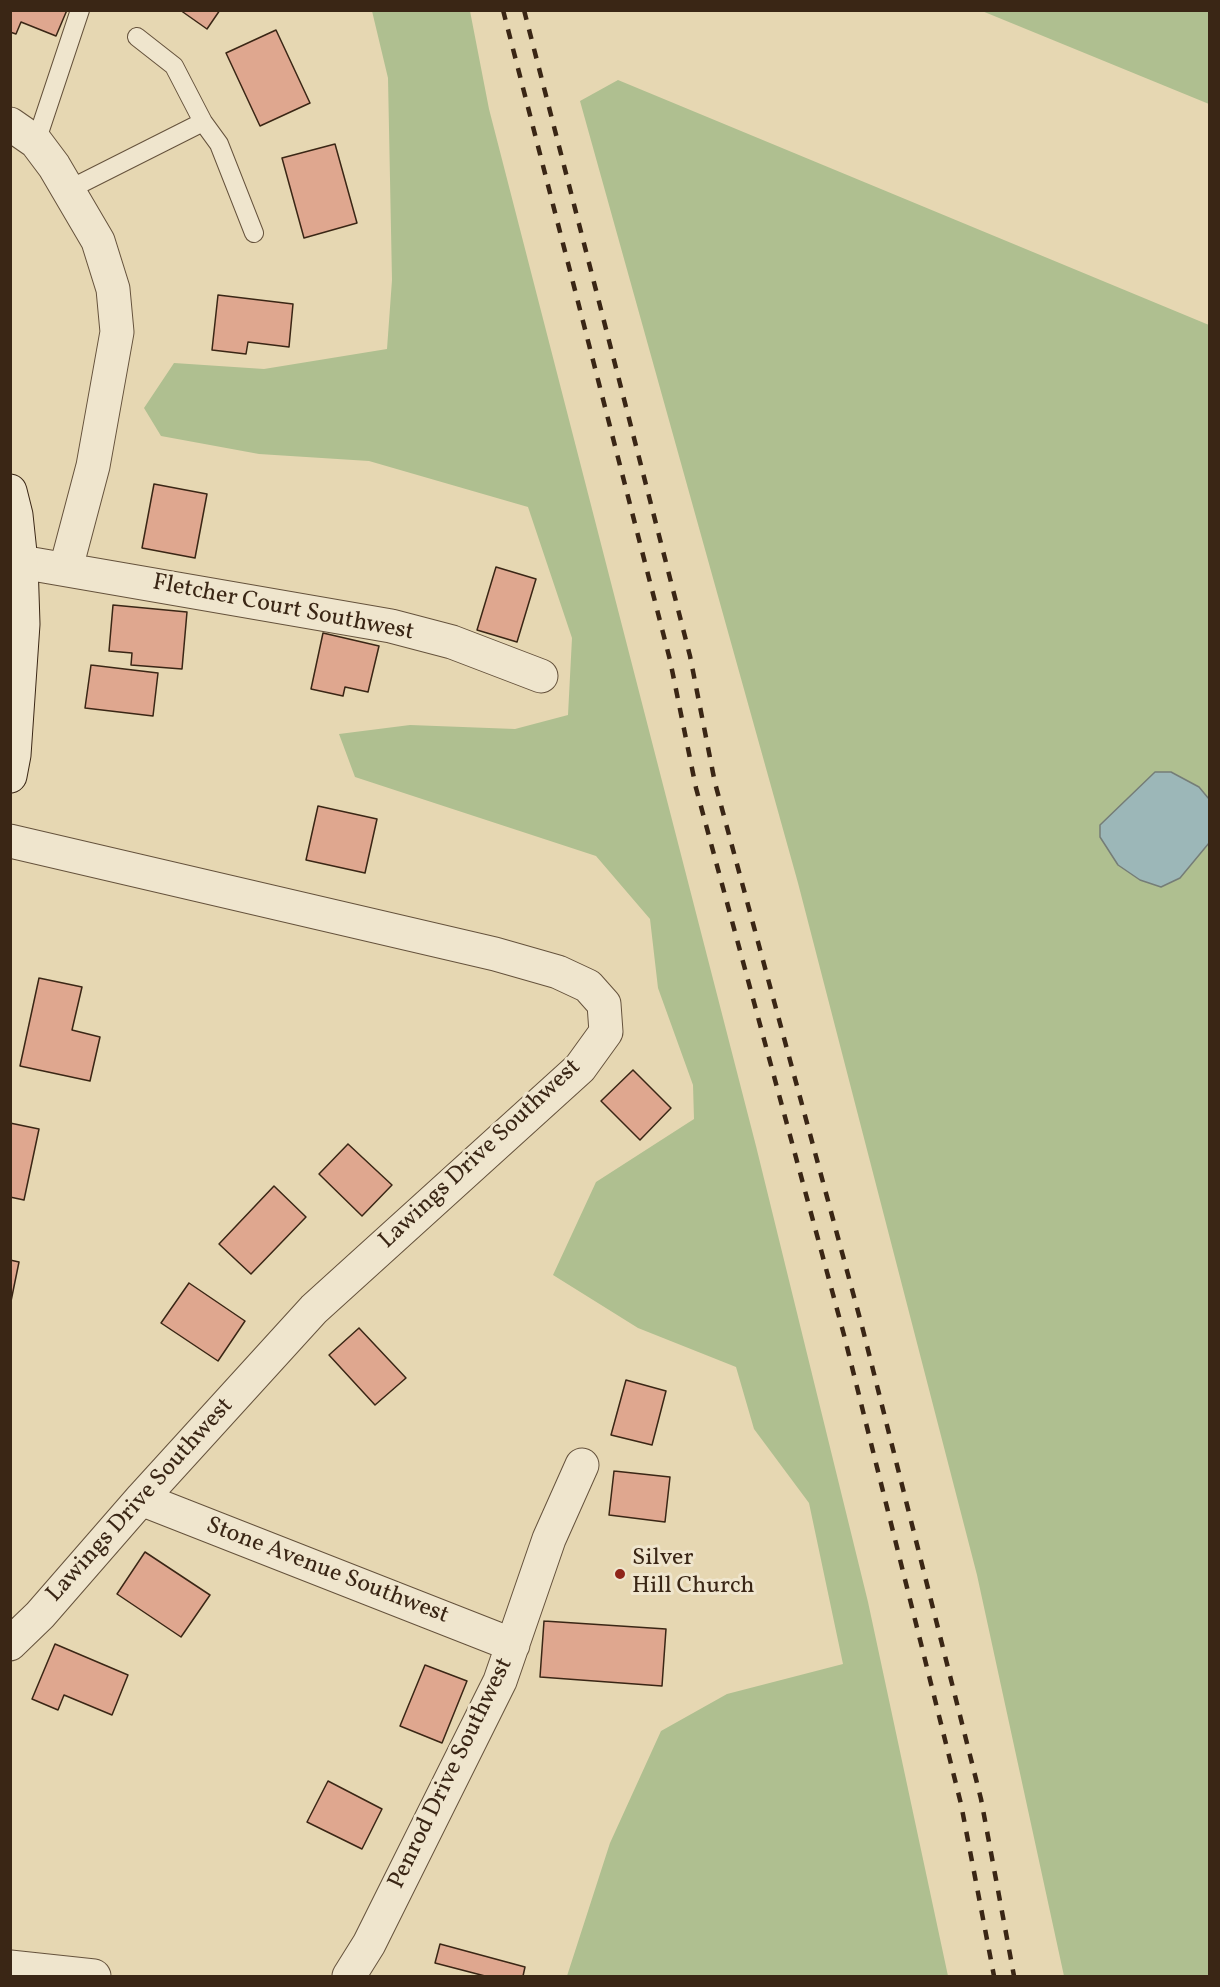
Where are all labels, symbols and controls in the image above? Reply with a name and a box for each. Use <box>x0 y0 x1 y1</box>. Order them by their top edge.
street label: Fletcher Court Southwest <box>150 570 416 648</box>
street label: Lawings Drive Southwest <box>374 1054 588 1256</box>
street label: Lawings Drive Southwest <box>42 1393 240 1609</box>
street label: Stone Avenue Southwest <box>202 1512 452 1632</box>
place label: Silver Hill Church <box>632 1546 754 1602</box>
marker: Silver Hill Church <box>613 1567 627 1581</box>
street label: Penrod Drive Southwest <box>384 1654 520 1894</box>

